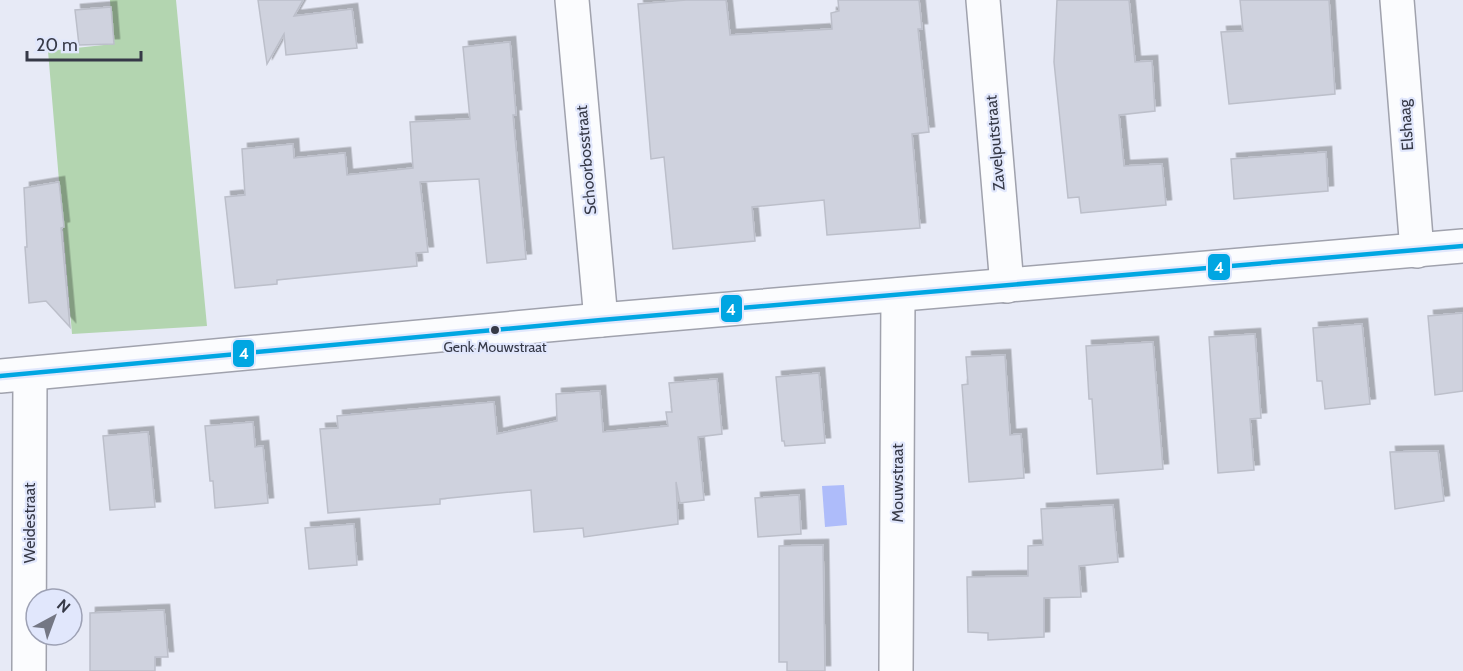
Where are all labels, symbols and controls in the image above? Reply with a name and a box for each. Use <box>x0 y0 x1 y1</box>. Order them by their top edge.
scale bar <box>27 24 141 62</box>
text: 20 m <box>36 34 78 56</box>
street label: Zavelputstraat <box>981 94 1009 192</box>
street label: Elshaag <box>1395 98 1417 151</box>
street label: Schoorbosstraat <box>572 104 600 216</box>
line badge: 4 <box>1207 253 1231 281</box>
text: 4 <box>1214 258 1224 277</box>
line badge: 4 <box>720 294 743 323</box>
text: 4 <box>726 300 736 319</box>
marker: Genk Mouwstraat <box>489 324 501 336</box>
place label: Genk Mouwstraat <box>444 338 547 356</box>
line badge: 4 <box>232 339 255 368</box>
text: 4 <box>239 344 249 363</box>
street label: Mouwstraat <box>888 443 907 523</box>
street label: Weidestraat <box>20 482 39 563</box>
north arrow <box>24 587 84 647</box>
text: N <box>53 595 74 617</box>

